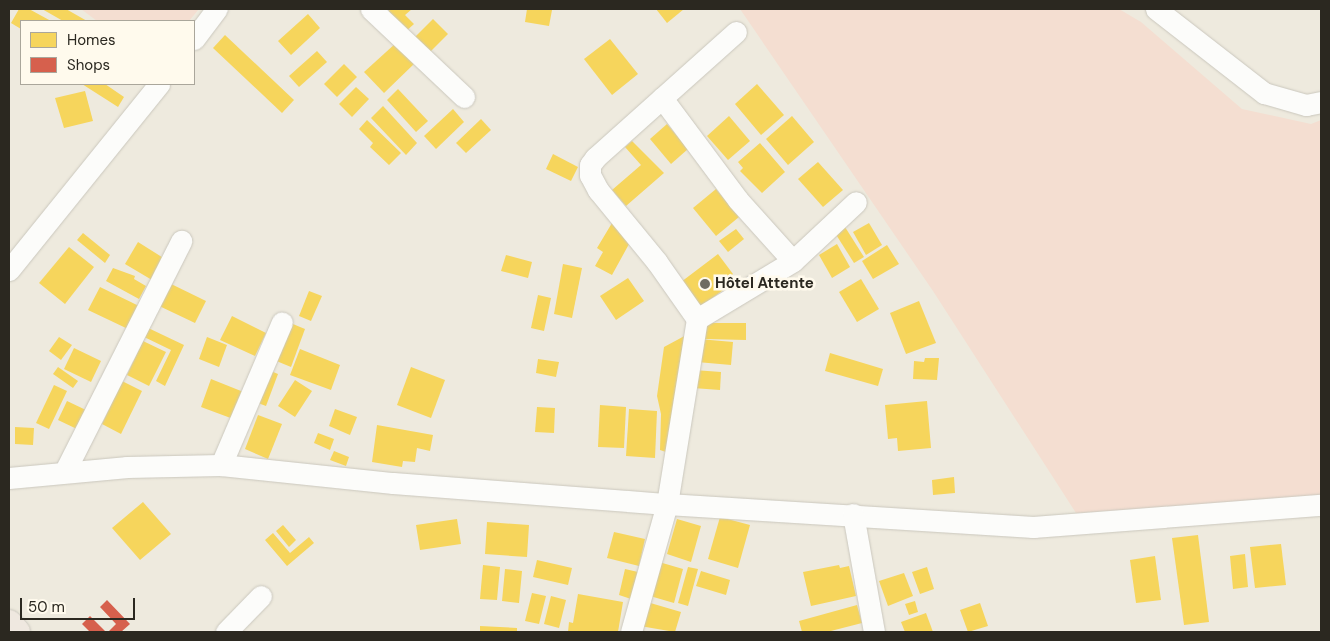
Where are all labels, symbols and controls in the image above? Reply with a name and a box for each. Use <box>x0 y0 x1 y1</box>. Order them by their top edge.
legend <box>20 20 195 85</box>
text: Homes <box>67 30 116 50</box>
text: Shops <box>67 55 110 75</box>
place label: Hôtel Attente <box>715 275 814 293</box>
marker: Hôtel Attente <box>699 278 711 290</box>
scale bar <box>22 588 138 620</box>
text: 50 m <box>28 597 65 617</box>

